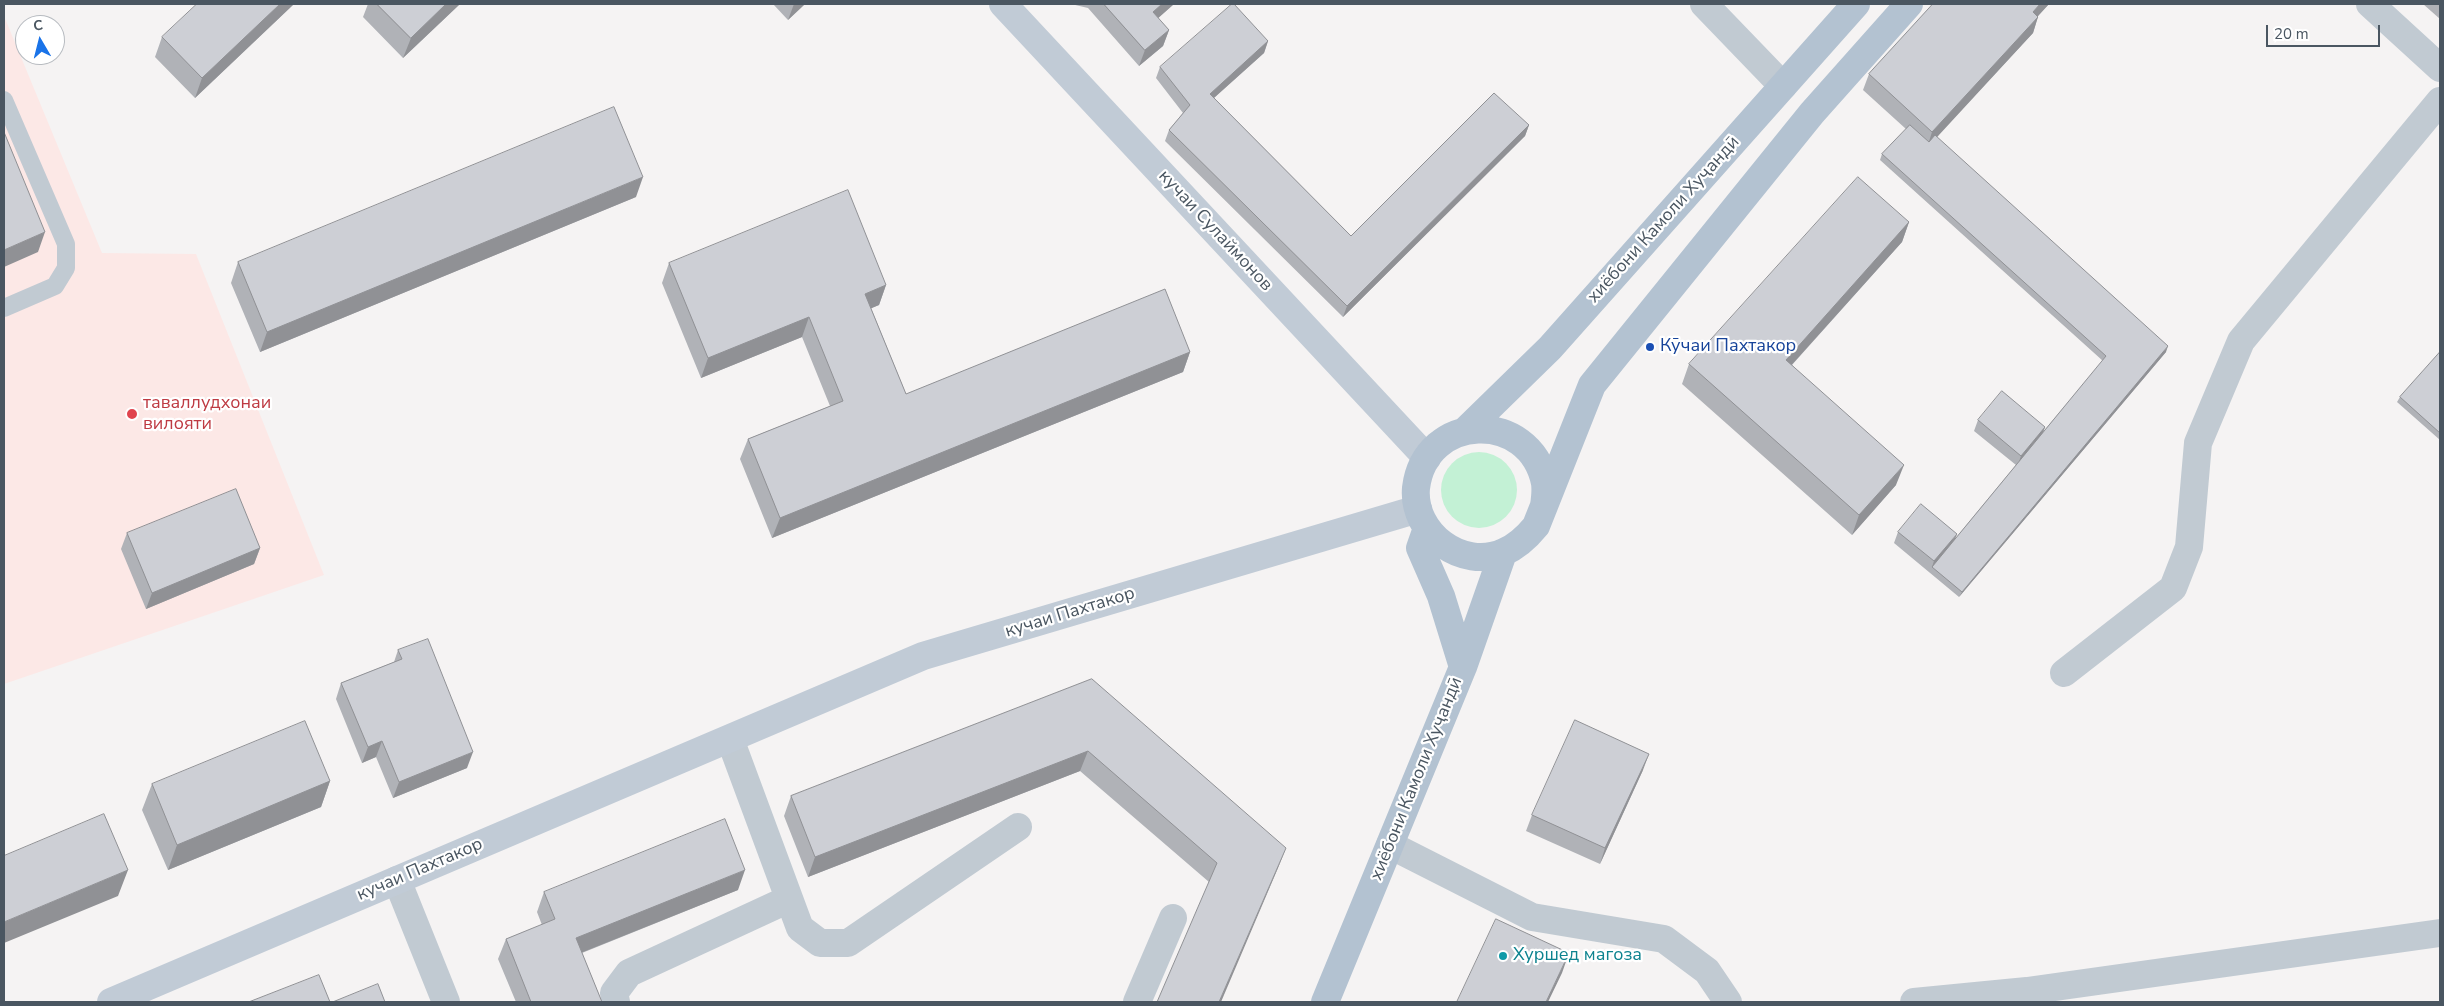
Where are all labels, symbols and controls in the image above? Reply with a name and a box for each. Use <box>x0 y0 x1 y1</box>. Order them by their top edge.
north arrow <box>15 15 65 65</box>
scale bar <box>2269 15 2383 47</box>
text: С <box>32 16 44 36</box>
text: 20 m <box>2274 24 2309 44</box>
street label: хиёбони Камоли Хуҷандӣ <box>1583 132 1745 308</box>
street label: кучаи Сулаймонов <box>1153 166 1277 296</box>
place label: Кӯчаи Пахтакор <box>1660 336 1796 358</box>
marker: Кӯчаи Пахтакор <box>1644 341 1656 353</box>
place label: таваллудхонаи вилояти <box>143 393 271 436</box>
marker: таваллудхонаи вилояти <box>125 407 139 421</box>
street label: кучаи Пахтакор <box>1002 583 1138 643</box>
street label: хиёбони Камоли Хуҷандӣ <box>1366 674 1468 884</box>
street label: кучаи Пахтакор <box>354 834 486 906</box>
place label: Хуршед магоза <box>1513 945 1642 967</box>
marker: Хуршед магоза <box>1497 950 1509 962</box>

